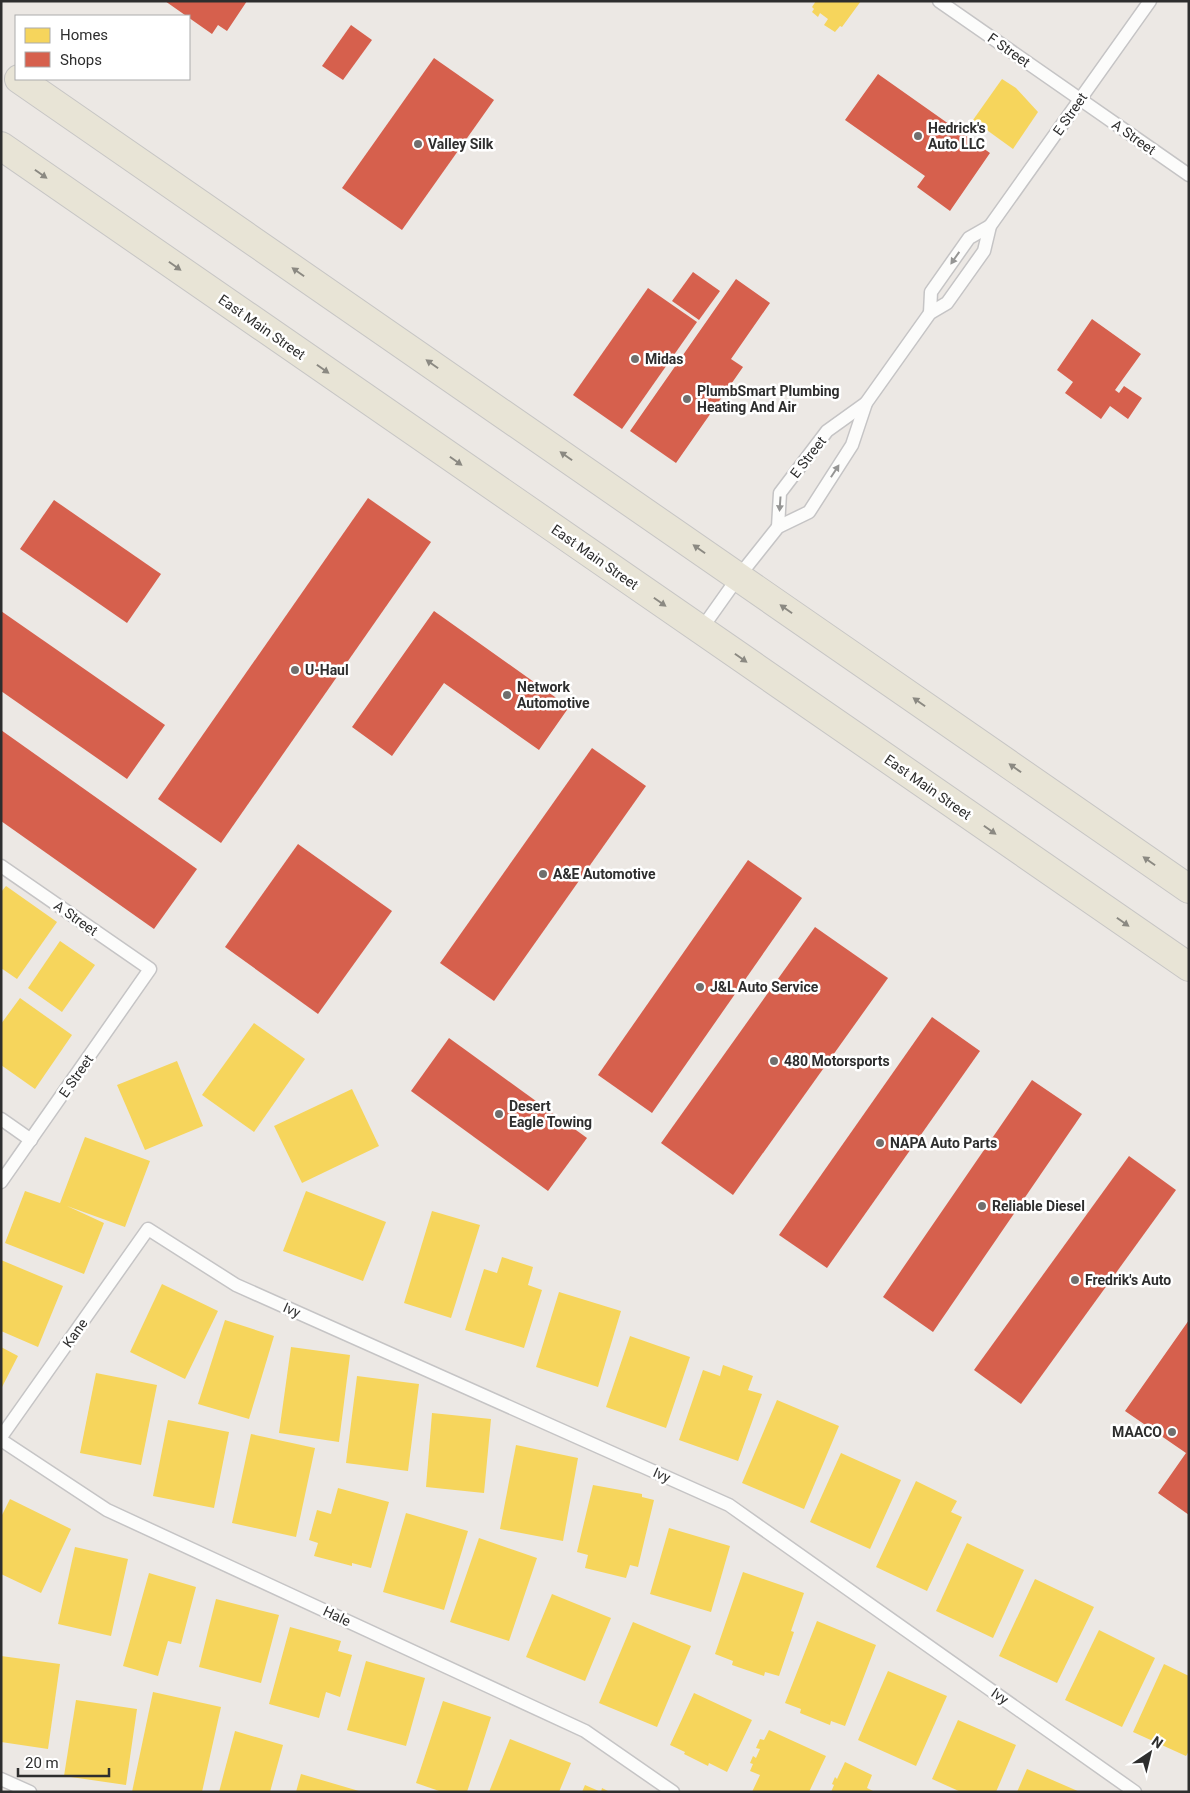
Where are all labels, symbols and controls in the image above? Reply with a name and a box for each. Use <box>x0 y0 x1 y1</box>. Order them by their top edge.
legend <box>15 15 190 80</box>
text: Homes <box>60 26 108 44</box>
street label: F Street <box>985 30 1034 71</box>
text: Shops <box>60 51 102 69</box>
street label: E Street <box>1050 89 1091 138</box>
street label: A Street <box>1109 116 1159 158</box>
place label: Hedrick's Auto LLC <box>928 120 986 152</box>
marker: Hedrick's Auto LLC <box>912 130 924 142</box>
place label: Valley Silk <box>428 136 494 152</box>
marker: Valley Silk <box>412 138 424 150</box>
one-way arrow <box>35 169 48 179</box>
one-way arrow <box>950 251 960 264</box>
one-way arrow <box>168 261 182 271</box>
one-way arrow <box>291 267 305 276</box>
street label: East Main Street <box>216 291 309 363</box>
place label: Midas <box>645 351 684 367</box>
marker: Midas <box>629 353 641 365</box>
one-way arrow <box>425 359 439 369</box>
one-way arrow <box>316 364 330 374</box>
place label: PlumbSmart Plumbing Heating And Air <box>697 383 840 415</box>
marker: PlumbSmart Plumbing Heating And Air <box>681 393 693 405</box>
street label: E Street <box>787 433 829 481</box>
one-way arrow <box>559 451 572 461</box>
one-way arrow <box>450 456 463 466</box>
one-way arrow <box>831 464 840 477</box>
one-way arrow <box>775 496 783 512</box>
street label: East Main Street <box>549 521 642 593</box>
one-way arrow <box>693 544 706 554</box>
one-way arrow <box>653 597 667 607</box>
one-way arrow <box>779 604 793 614</box>
one-way arrow <box>734 653 747 663</box>
place label: U-Haul <box>305 662 349 678</box>
marker: U-Haul <box>289 664 301 676</box>
place label: Network Automotive <box>517 679 590 711</box>
marker: Network Automotive <box>501 689 513 701</box>
one-way arrow <box>912 697 926 707</box>
street label: East Main Street <box>882 751 975 823</box>
one-way arrow <box>1009 764 1022 773</box>
one-way arrow <box>983 825 996 835</box>
one-way arrow <box>1142 856 1156 866</box>
place label: A&E Automotive <box>553 866 656 882</box>
marker: A&E Automotive <box>537 868 549 880</box>
street label: A Street <box>51 897 101 939</box>
one-way arrow <box>1117 917 1130 927</box>
place label: J&L Auto Service <box>710 979 819 995</box>
marker: J&L Auto Service <box>694 981 706 993</box>
street label: E Street <box>56 1051 97 1100</box>
place label: 480 Motorsports <box>784 1053 890 1069</box>
marker: 480 Motorsports <box>768 1055 780 1067</box>
place label: Desert Eagle Towing <box>509 1098 592 1130</box>
marker: Desert Eagle Towing <box>493 1108 505 1120</box>
place label: NAPA Auto Parts <box>890 1135 997 1151</box>
marker: NAPA Auto Parts <box>874 1137 886 1149</box>
place label: Reliable Diesel <box>992 1198 1085 1214</box>
marker: Reliable Diesel <box>976 1200 988 1212</box>
place label: Fredrik's Auto <box>1085 1272 1171 1288</box>
marker: Fredrik's Auto <box>1069 1274 1081 1286</box>
street label: Ivy <box>281 1299 303 1321</box>
street label: Kane <box>59 1315 91 1351</box>
place label: MAACO <box>1112 1424 1162 1440</box>
marker: MAACO <box>1166 1426 1178 1438</box>
street label: Ivy <box>651 1464 673 1486</box>
street label: Hale <box>321 1603 353 1629</box>
street label: Ivy <box>988 1685 1012 1708</box>
north arrow <box>1125 1728 1175 1778</box>
text: N <box>1149 1733 1166 1752</box>
scale bar <box>18 1746 109 1778</box>
text: 20 m <box>25 1754 59 1772</box>

